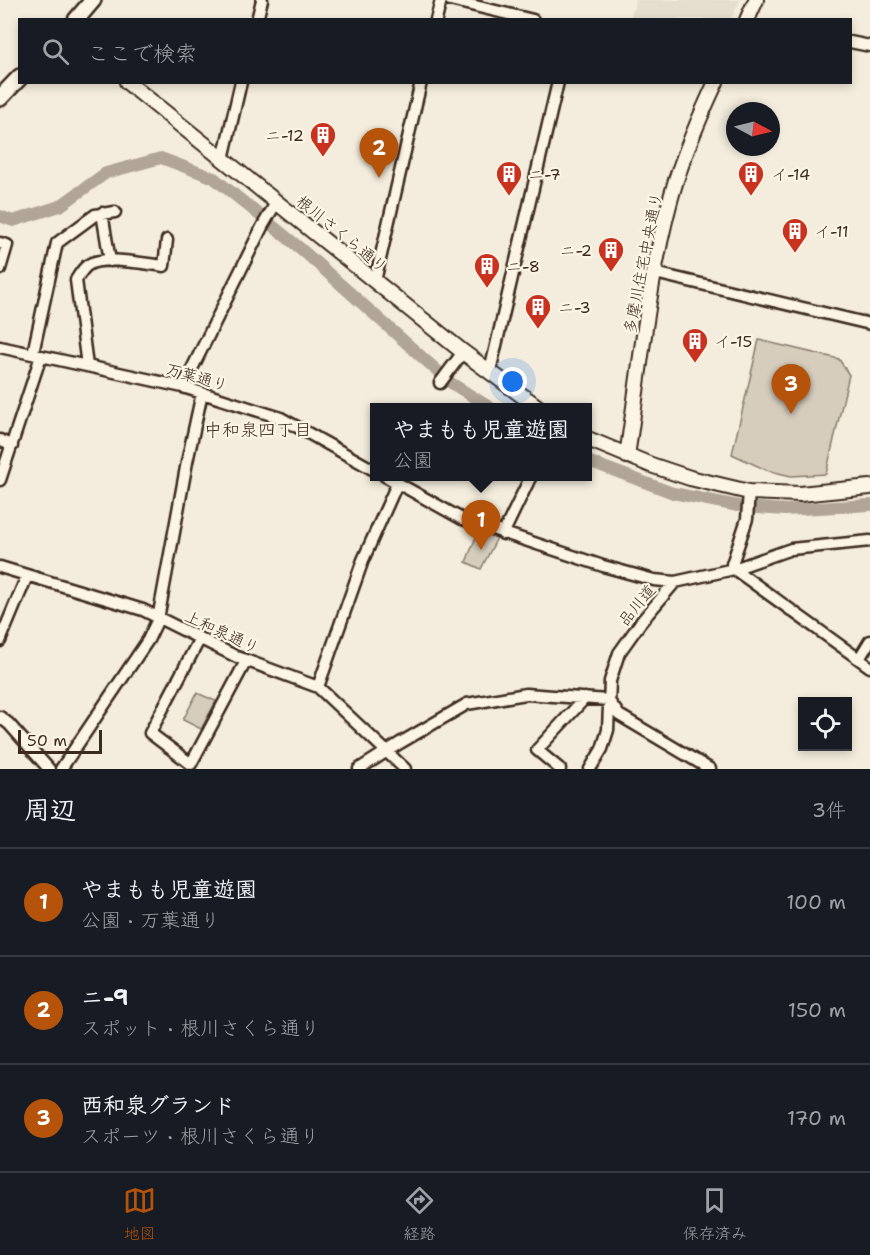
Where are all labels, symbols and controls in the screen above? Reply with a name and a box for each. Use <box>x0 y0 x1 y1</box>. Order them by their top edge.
search box <box>18 18 852 84</box>
icon: search <box>39 35 72 68</box>
text: ここで検索 <box>87 39 197 68</box>
north arrow <box>726 102 780 156</box>
building icon: ニ-12 <box>308 120 338 158</box>
place label: ニ-12 <box>265 125 304 146</box>
pin: 2 <box>360 128 398 178</box>
building icon: ニ-7 <box>494 159 524 197</box>
building icon: イ-14 <box>736 159 766 197</box>
place label: ニ-7 <box>528 164 561 185</box>
place label: イ-14 <box>771 164 810 185</box>
street label: 多摩川住宅中央通り <box>619 190 667 336</box>
street label: 根川さくら通り <box>292 191 392 277</box>
building icon: イ-11 <box>780 216 810 254</box>
place label: イ-11 <box>814 221 849 242</box>
building icon: ニ-2 <box>596 235 626 273</box>
place label: ニ-2 <box>560 240 592 261</box>
building icon: ニ-8 <box>472 251 502 289</box>
place label: ニ-8 <box>506 256 540 277</box>
building icon: ニ-3 <box>523 292 553 330</box>
place label: ニ-3 <box>558 297 591 318</box>
building icon: イ-15 <box>680 326 710 364</box>
place label: イ-15 <box>714 331 752 352</box>
street label: 万葉通り <box>163 358 231 396</box>
pin: 3 <box>772 364 810 414</box>
your location <box>498 367 527 396</box>
popup <box>370 403 592 481</box>
text: やまもも児童遊園 <box>393 415 569 444</box>
district label: 中和泉四丁目 <box>204 418 312 442</box>
text: 公園 <box>393 447 433 473</box>
pin: 1 <box>462 500 500 550</box>
street label: 品川道 <box>614 580 660 630</box>
street label: 上和泉通り <box>181 606 263 658</box>
map controls <box>798 697 852 751</box>
button: locate <box>798 697 852 751</box>
scale bar <box>18 727 102 754</box>
text: 50 m <box>27 730 67 751</box>
text: 周辺 <box>24 792 76 827</box>
text: 3件 <box>812 797 846 823</box>
text: やまもも児童遊園 <box>81 875 257 904</box>
text: 1 <box>39 889 48 915</box>
text: 100 m <box>786 889 846 915</box>
text: 公園 · 万葉通り <box>81 907 220 933</box>
text: ニ-9 <box>81 983 128 1012</box>
text: 2 <box>37 997 51 1023</box>
text: 150 m <box>788 997 846 1023</box>
text: スポット · 根川さくら通り <box>81 1015 320 1041</box>
text: 西和泉グランド <box>81 1091 235 1120</box>
text: 3 <box>37 1105 51 1131</box>
text: 170 m <box>787 1105 846 1131</box>
text: スポーツ · 根川さくら通り <box>81 1123 320 1149</box>
tab: 地図 <box>123 1184 156 1244</box>
tab: 経路 <box>403 1184 436 1244</box>
tab: 保存済み <box>683 1184 747 1244</box>

